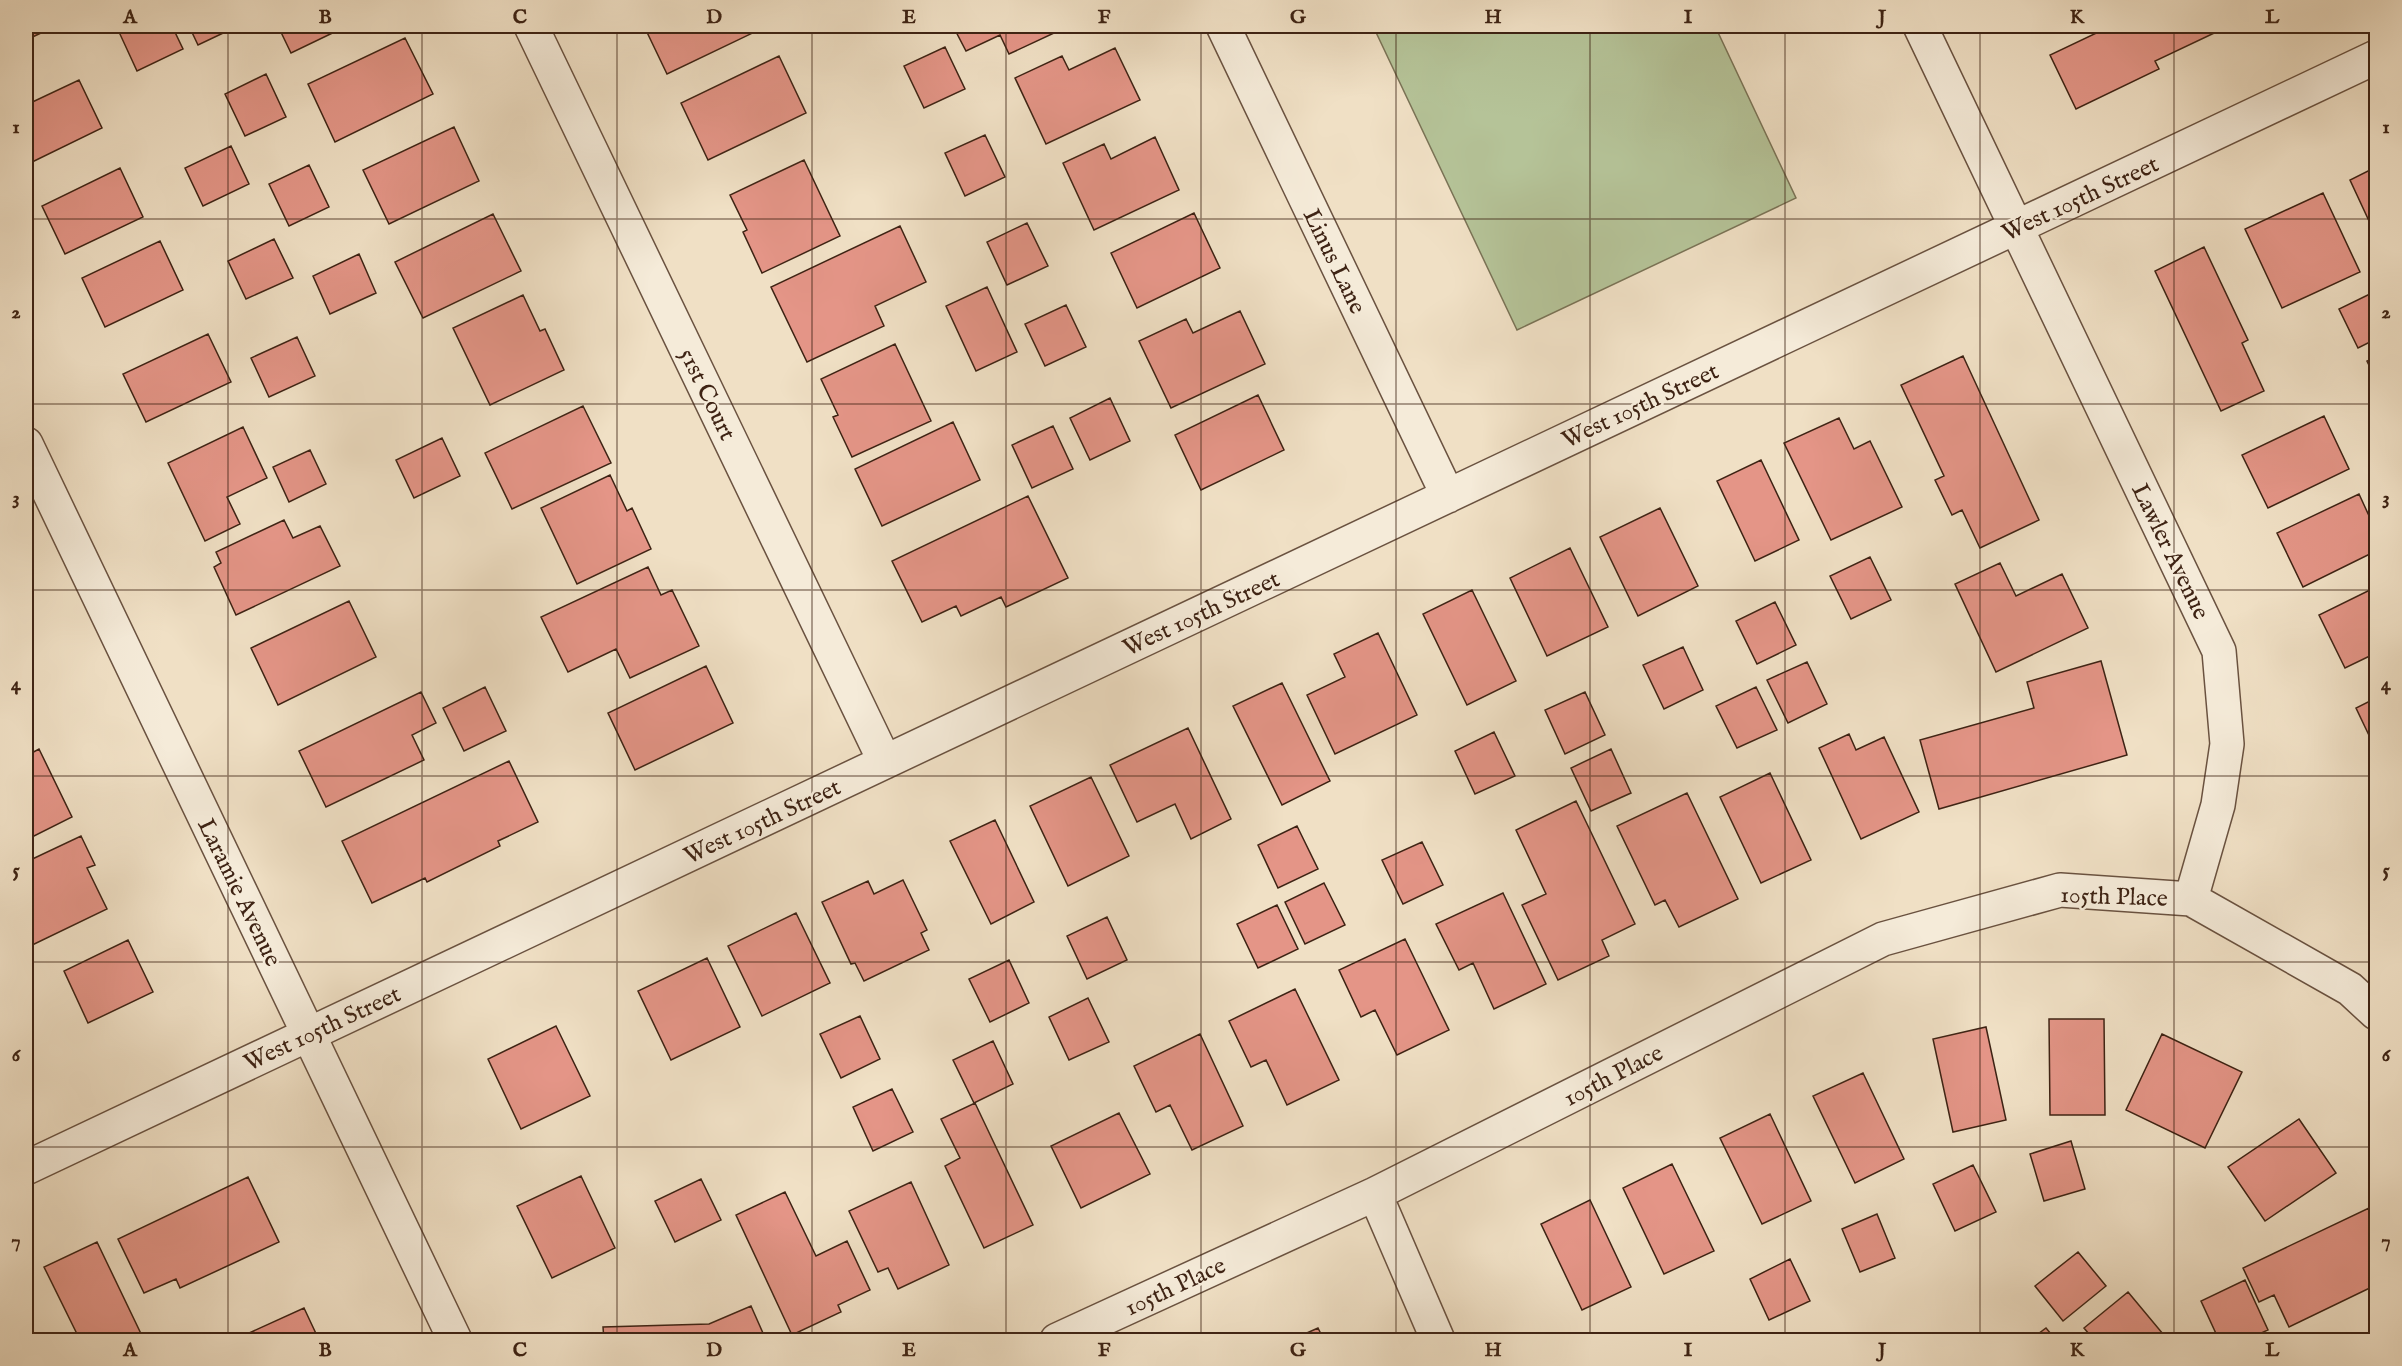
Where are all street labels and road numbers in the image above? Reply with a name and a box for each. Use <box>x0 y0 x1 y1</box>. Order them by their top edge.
street label: West 105th Street <box>1997 149 2164 249</box>
street label: Linus Lane <box>1295 204 1372 319</box>
street label: 51st Court <box>671 343 742 446</box>
street label: West 105th Street <box>1557 356 1724 456</box>
street label: Lawler Avenue <box>2123 479 2216 625</box>
street label: West 105th Street <box>1118 564 1285 664</box>
street label: West 105th Street <box>679 772 846 872</box>
street label: Laramie Avenue <box>189 813 288 972</box>
street label: 105th Place <box>2060 880 2168 915</box>
street label: West 105th Street <box>239 979 406 1079</box>
street label: 105th Place <box>1559 1038 1669 1115</box>
street label: 105th Place <box>1120 1251 1231 1324</box>

